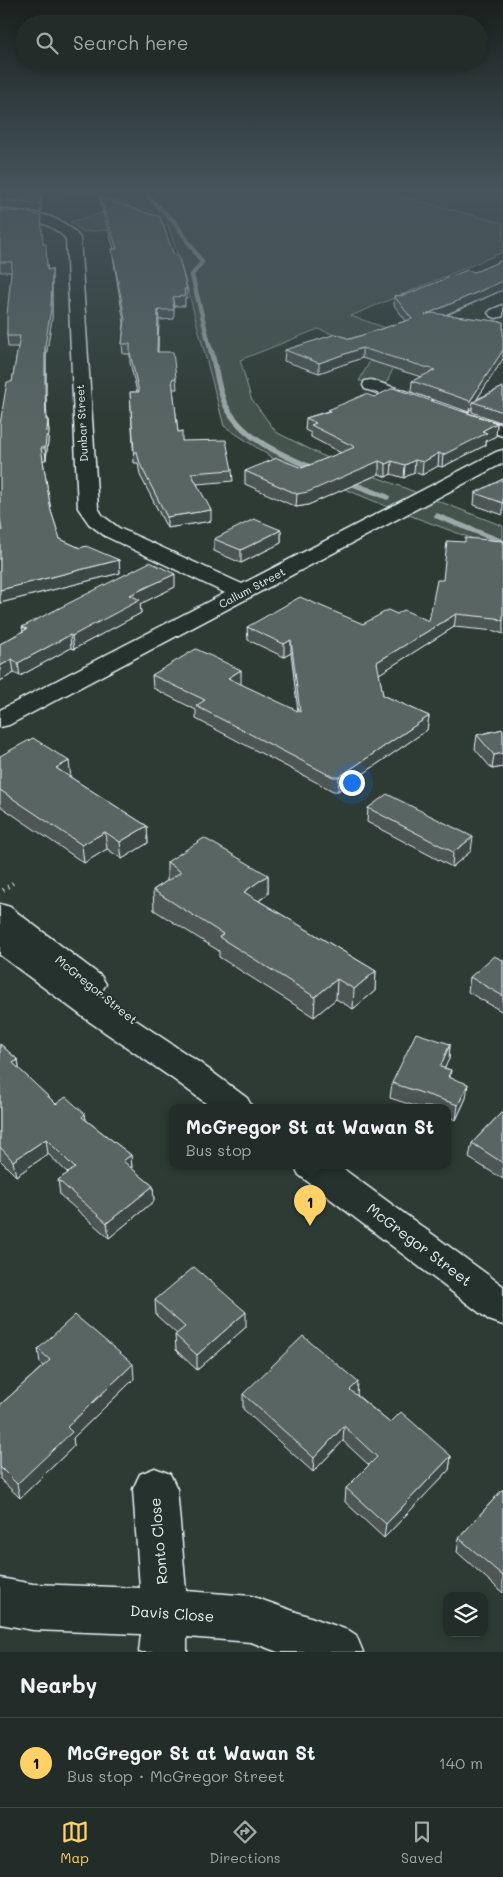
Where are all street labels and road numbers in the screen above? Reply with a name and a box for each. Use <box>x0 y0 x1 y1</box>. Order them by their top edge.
street label: Dunbar Street <box>72 384 91 462</box>
street label: Callum Street <box>216 564 288 611</box>
street label: McGregor Street <box>52 951 141 1027</box>
street label: McGregor Street <box>363 1198 476 1290</box>
street label: Ronto Close <box>144 1497 172 1585</box>
street label: Davis Close <box>129 1600 215 1626</box>

